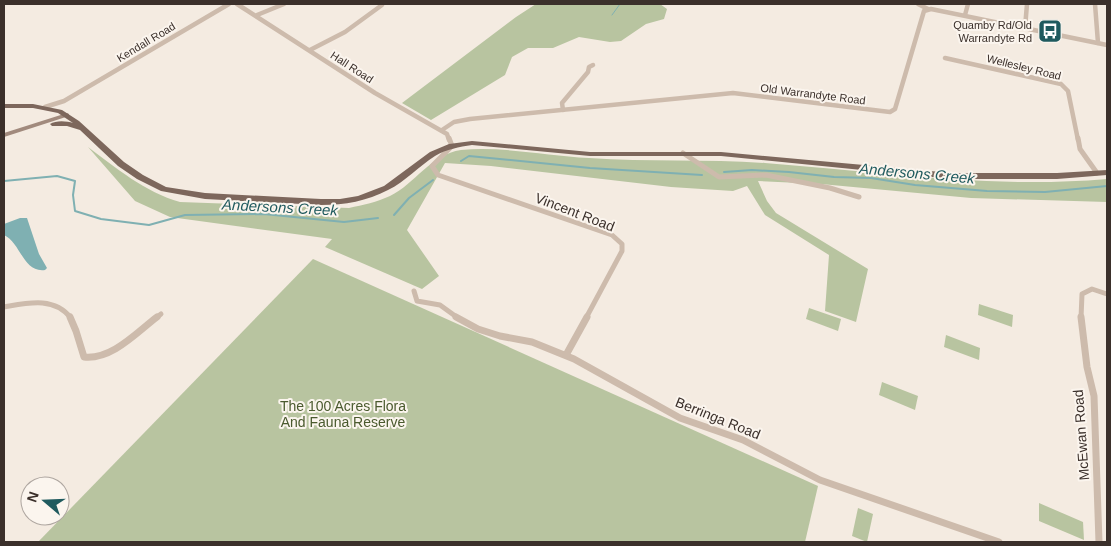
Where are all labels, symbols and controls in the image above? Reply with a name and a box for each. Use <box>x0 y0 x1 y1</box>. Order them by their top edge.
bus stop icon: Quamby Rd/Old Warrandyte Rd <box>1037 18 1063 44</box>
place label: Quamby Rd/Old Warrandyte Rd <box>953 19 1032 44</box>
street label: Kendall Road <box>115 20 177 64</box>
street label: Hall Road <box>328 49 376 85</box>
street label: Wellesley Road <box>986 52 1062 82</box>
street label: Old Warrandyte Road <box>760 82 866 106</box>
water label: Andersons Creek <box>858 159 977 187</box>
street label: Vincent Road <box>533 190 617 234</box>
water label: Andersons Creek <box>221 195 340 219</box>
street label: McEwan Road <box>1070 389 1092 481</box>
street label: Berringa Road <box>673 394 763 442</box>
park label: The 100 Acres Flora And Fauna Reserve <box>280 398 406 430</box>
north arrow <box>20 476 70 526</box>
text: N <box>23 489 42 504</box>

